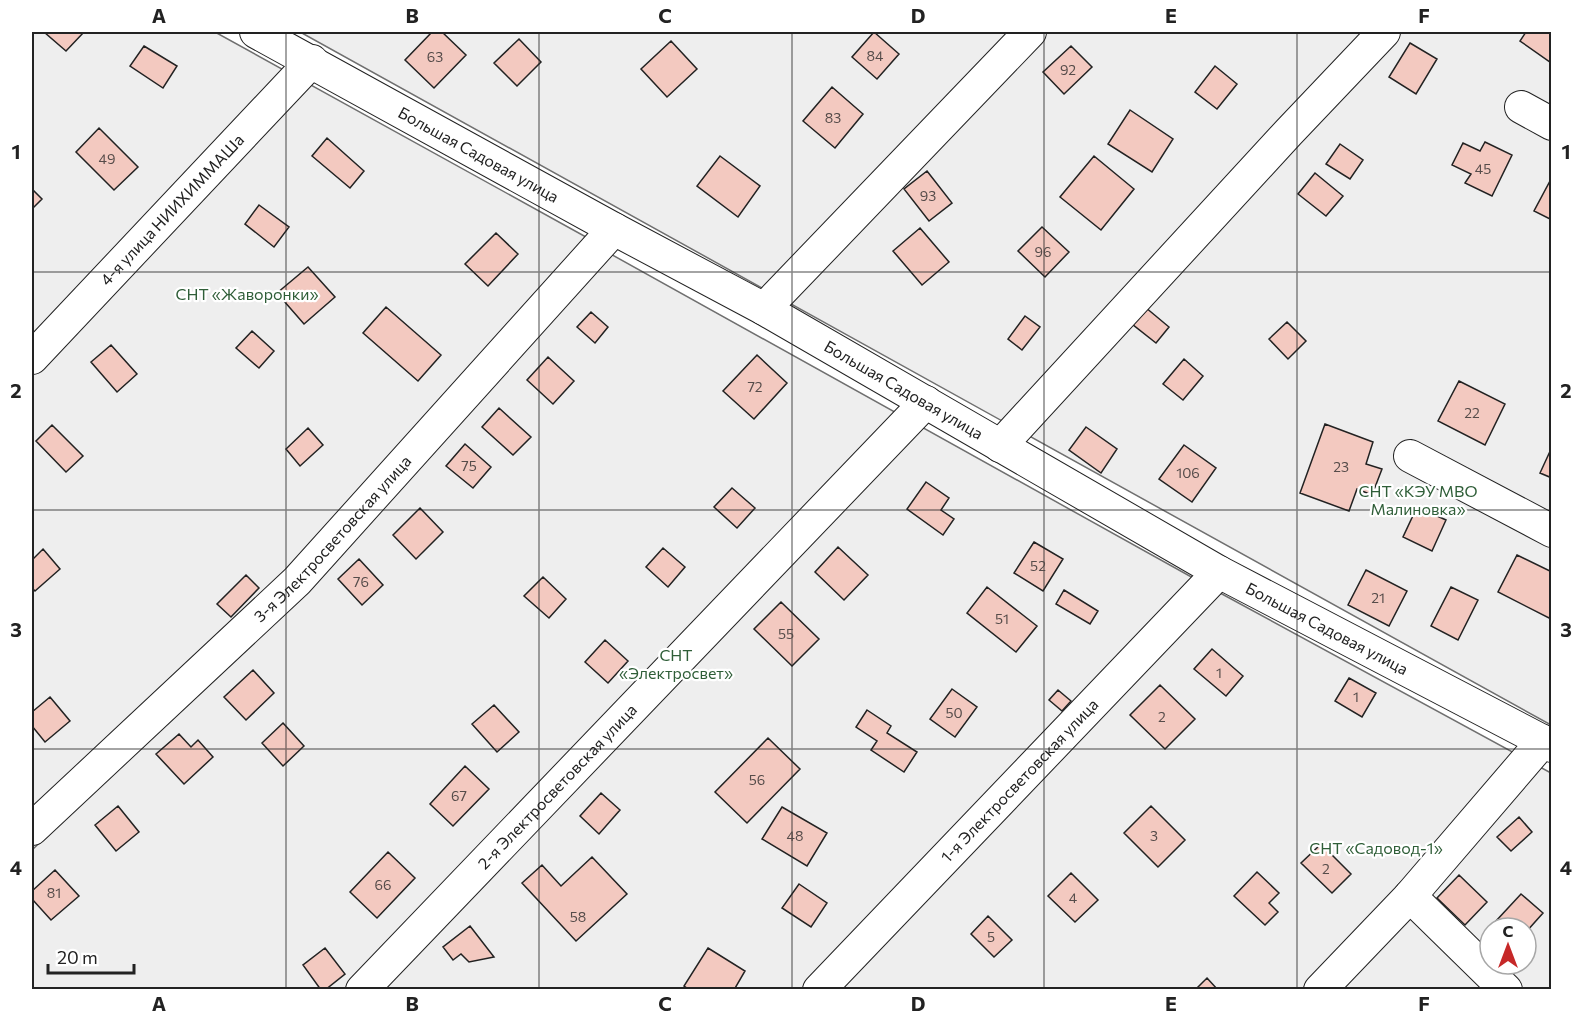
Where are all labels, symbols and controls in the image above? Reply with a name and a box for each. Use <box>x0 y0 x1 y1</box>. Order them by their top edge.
text: A <box>152 3 166 27</box>
text: B <box>405 3 419 27</box>
text: C <box>658 3 672 27</box>
text: D <box>911 3 925 27</box>
text: E <box>1165 3 1177 27</box>
text: F <box>1418 3 1430 27</box>
house number: 84 <box>867 47 884 64</box>
house number: 63 <box>427 48 443 65</box>
house number: 92 <box>1060 61 1076 78</box>
street label: Большая Садовая улица <box>395 102 562 206</box>
house number: 83 <box>825 109 841 126</box>
street label: 4-я улица НИИХИММАШа <box>96 130 247 289</box>
text: 1 <box>11 139 21 163</box>
text: 1 <box>1561 139 1571 163</box>
house number: 49 <box>99 150 115 167</box>
house number: 45 <box>1475 160 1491 177</box>
house number: 93 <box>920 187 936 204</box>
house number: 96 <box>1035 243 1052 260</box>
park label: СНТ «Жаворонки» <box>175 284 319 303</box>
street label: Большая Садовая улица <box>821 336 987 443</box>
text: 2 <box>10 378 22 402</box>
house number: 72 <box>747 378 763 395</box>
text: 2 <box>1560 378 1572 402</box>
house number: 22 <box>1464 404 1480 421</box>
street label: 3-я Электросветовская улица <box>250 451 415 626</box>
house number: 75 <box>461 457 477 474</box>
house number: 23 <box>1333 458 1349 475</box>
house number: 106 <box>1176 464 1200 481</box>
park label: СНТ «КЭУ МВО Малиновка» <box>1358 481 1478 518</box>
house number: 52 <box>1030 557 1046 574</box>
house number: 76 <box>353 573 369 590</box>
street label: Большая Садовая улица <box>1243 578 1412 678</box>
house number: 21 <box>1371 589 1385 606</box>
house number: 51 <box>995 610 1009 627</box>
text: 3 <box>10 617 22 641</box>
text: 3 <box>1560 617 1572 641</box>
house number: 55 <box>778 625 794 642</box>
park label: СНТ «Электросвет» <box>619 645 733 682</box>
house number: 1 <box>1216 664 1222 681</box>
house number: 1 <box>1353 688 1359 705</box>
street label: 1-я Электросветовская улица <box>937 694 1102 866</box>
street label: 2-я Электросветовская улица <box>473 700 640 872</box>
house number: 50 <box>945 704 963 721</box>
house number: 2 <box>1158 708 1166 725</box>
house number: 56 <box>749 771 765 788</box>
house number: 67 <box>451 787 467 804</box>
house number: 48 <box>787 827 803 844</box>
house number: 3 <box>1150 827 1158 844</box>
park label: СНТ «Садовод-1» <box>1309 838 1443 857</box>
text: 4 <box>10 855 22 879</box>
text: 4 <box>1560 855 1572 879</box>
house number: 2 <box>1322 860 1330 877</box>
house number: 66 <box>375 876 392 893</box>
house number: 81 <box>47 884 61 901</box>
house number: 4 <box>1069 889 1078 906</box>
house number: 58 <box>570 908 586 925</box>
north arrow <box>1478 916 1538 976</box>
text: С <box>1503 921 1514 940</box>
house number: 5 <box>987 928 995 945</box>
scale bar <box>48 937 134 975</box>
text: 20 m <box>57 946 98 968</box>
text: A <box>152 991 166 1015</box>
text: B <box>405 991 419 1015</box>
text: C <box>658 991 672 1015</box>
text: D <box>911 991 925 1015</box>
text: E <box>1165 991 1177 1015</box>
text: F <box>1418 991 1430 1015</box>

